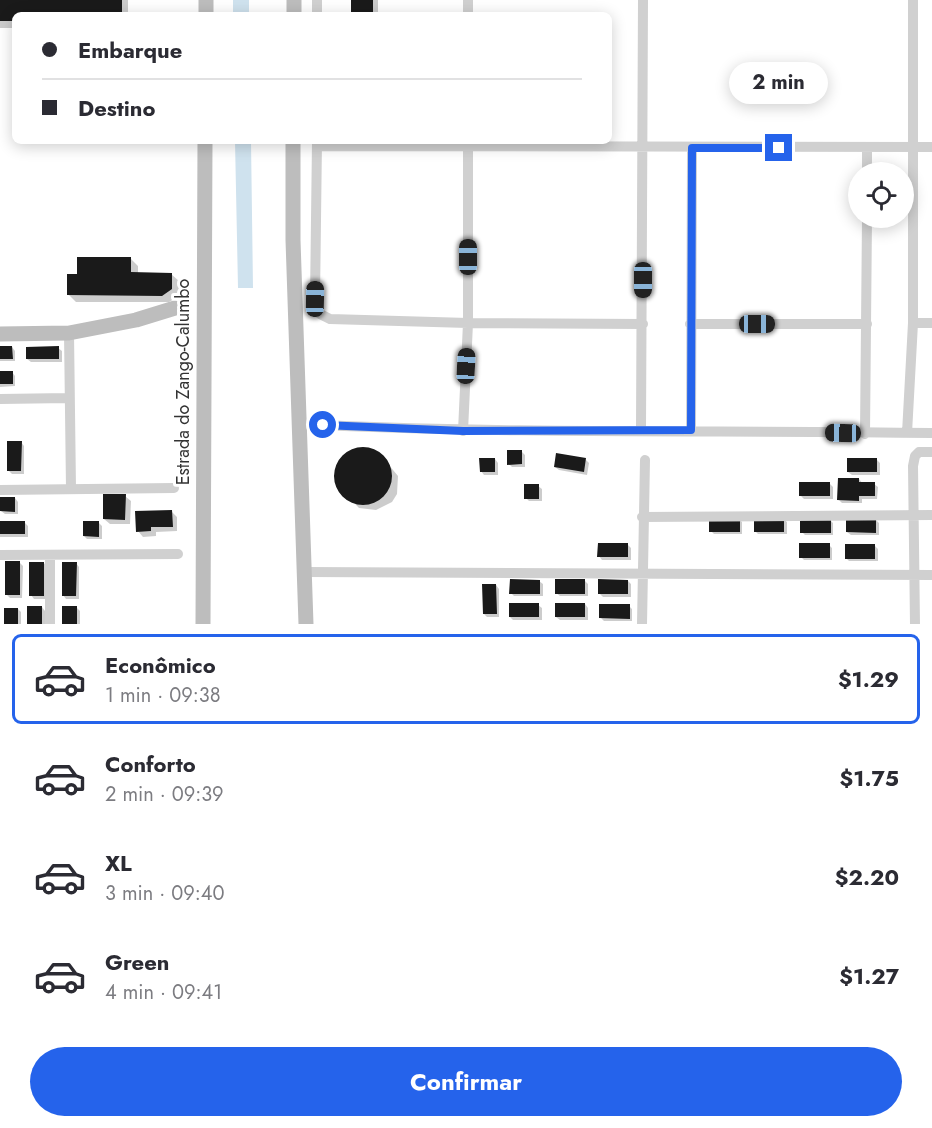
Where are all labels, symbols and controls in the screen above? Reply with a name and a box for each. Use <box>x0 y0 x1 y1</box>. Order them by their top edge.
text: Embarque <box>78 34 182 66</box>
callout: 2 min <box>730 61 828 103</box>
text: 2 min <box>752 68 805 97</box>
text: Destino <box>78 92 155 124</box>
route end <box>765 134 792 161</box>
map controls <box>848 162 914 228</box>
button: locate <box>848 162 914 228</box>
car <box>459 239 477 275</box>
car <box>634 262 652 298</box>
street label: Estrada do Zango-Calumbo <box>170 279 196 485</box>
car <box>306 281 324 317</box>
car <box>739 315 775 333</box>
car <box>456 348 476 384</box>
route start <box>309 411 336 438</box>
car <box>825 424 861 442</box>
text: Econômico <box>105 649 216 681</box>
icon: car <box>33 652 87 706</box>
text: $1.29 <box>838 663 899 695</box>
text: 1 min · 09:38 <box>105 681 221 710</box>
text: Conforto <box>105 748 196 780</box>
icon: car <box>33 751 87 805</box>
text: $1.75 <box>840 762 899 794</box>
text: 2 min · 09:39 <box>105 780 224 809</box>
text: XL <box>105 847 132 879</box>
icon: car <box>33 850 87 904</box>
text: $2.20 <box>835 861 899 893</box>
text: 3 min · 09:40 <box>105 879 224 908</box>
text: Green <box>105 946 169 978</box>
icon: car <box>33 949 87 1003</box>
text: $1.27 <box>839 960 899 992</box>
text: 4 min · 09:41 <box>105 978 222 1007</box>
button: Confirmar <box>30 1047 902 1116</box>

